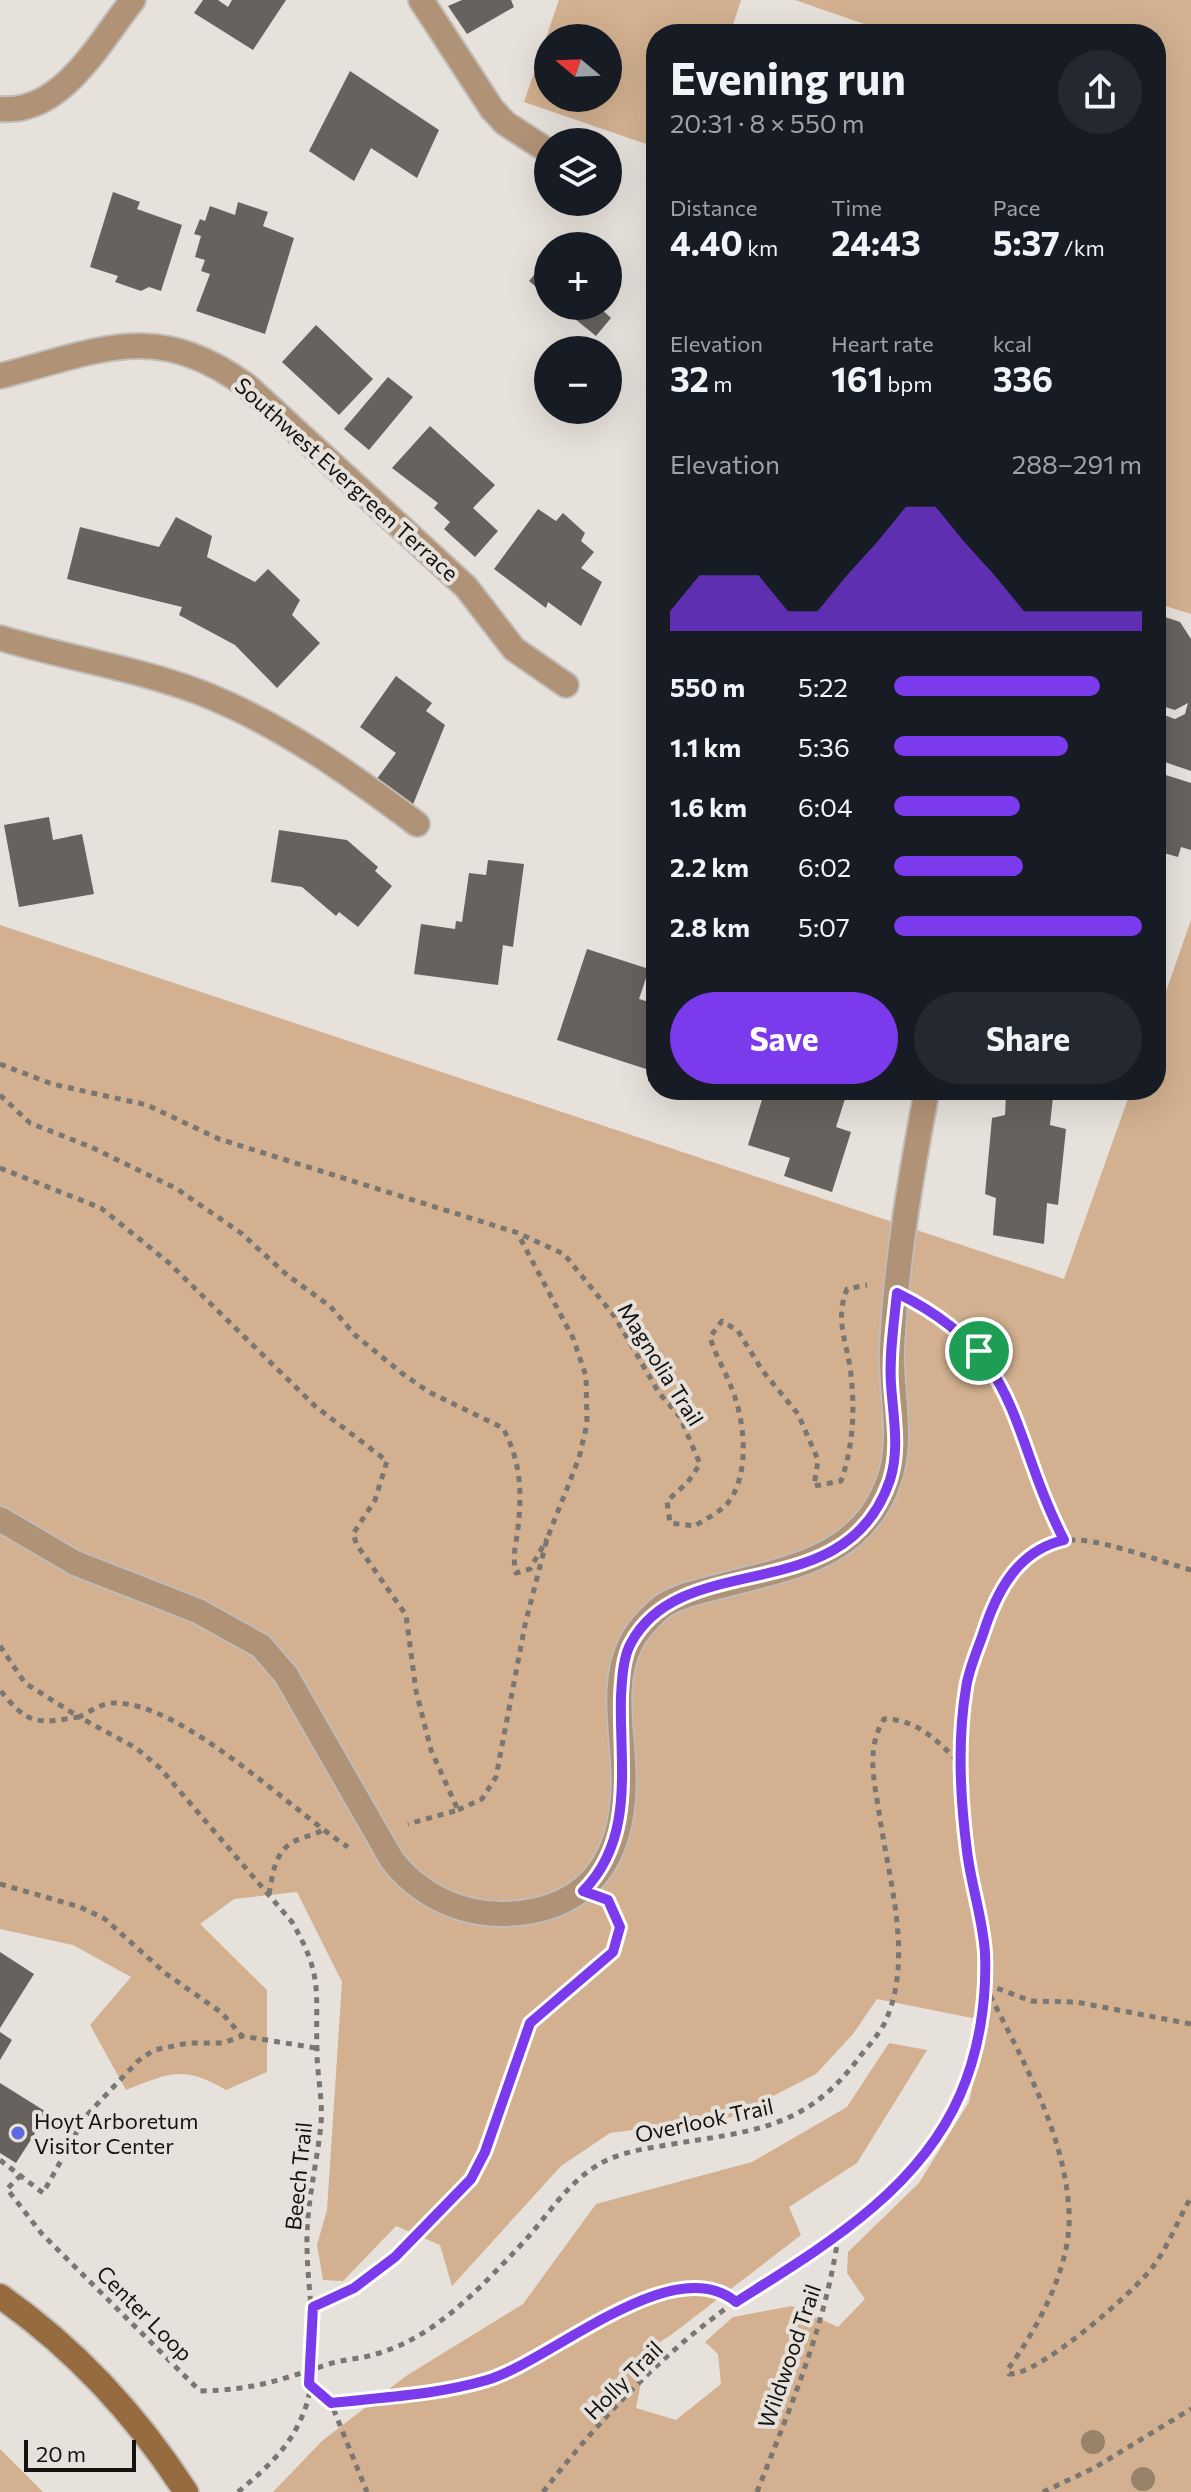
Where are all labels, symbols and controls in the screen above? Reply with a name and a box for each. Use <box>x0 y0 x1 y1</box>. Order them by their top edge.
north arrow <box>534 24 622 112</box>
map controls <box>534 24 622 424</box>
text: Evening run <box>670 50 906 104</box>
button: share <box>1058 50 1142 134</box>
text: 20:31 · 8 × 550 m <box>670 107 864 138</box>
button: layers <box>534 128 622 216</box>
text: Distance <box>670 194 757 221</box>
text: Time <box>831 194 882 221</box>
text: Pace <box>993 194 1040 221</box>
text: 4.40 <box>670 221 743 263</box>
text: 24:43 <box>831 221 921 263</box>
text: 5:37 <box>993 221 1060 263</box>
button: + <box>534 232 622 320</box>
text: km <box>743 234 778 261</box>
text: /km <box>1060 234 1105 261</box>
text: Elevation <box>670 330 763 357</box>
text: Heart rate <box>831 330 934 357</box>
text: kcal <box>993 330 1032 357</box>
button: − <box>534 336 622 424</box>
text: 32 <box>670 357 709 399</box>
text: 161 <box>831 357 883 399</box>
text: 336 <box>993 357 1053 399</box>
text: m <box>709 370 732 397</box>
text: bpm <box>883 370 933 397</box>
street label: Southwest Evergreen Terrace <box>230 371 464 587</box>
text: Elevation <box>670 448 780 479</box>
text: 288–291 m <box>1012 448 1142 479</box>
text: 550 m <box>670 671 745 702</box>
text: 5:22 <box>798 671 848 702</box>
text: 1.1 km <box>670 731 741 762</box>
text: 5:36 <box>798 731 850 762</box>
text: 1.6 km <box>670 791 747 822</box>
text: 6:04 <box>798 791 852 822</box>
text: 2.2 km <box>670 851 749 882</box>
text: 6:02 <box>798 851 851 882</box>
text: 2.8 km <box>670 911 750 942</box>
text: 5:07 <box>798 911 850 942</box>
button: Save <box>670 992 898 1084</box>
button: Share <box>914 992 1142 1084</box>
street label: Magnolia Trail <box>612 1297 710 1431</box>
pin <box>945 1317 1013 1385</box>
icon: arrive <box>957 1329 1001 1373</box>
street label: Overlook Trail <box>632 2092 776 2148</box>
place label: Hoyt Arboretum Visitor Center <box>34 2107 198 2159</box>
street label: Beech Trail <box>279 2121 317 2231</box>
marker: Hoyt Arboretum Visitor Center <box>9 2124 27 2142</box>
street label: Center Loop <box>91 2259 199 2367</box>
street label: Wildwood Trail <box>752 2280 826 2432</box>
street label: Holly Trail <box>578 2335 668 2425</box>
scale bar <box>24 2436 136 2472</box>
text: 20 m <box>36 2440 86 2467</box>

